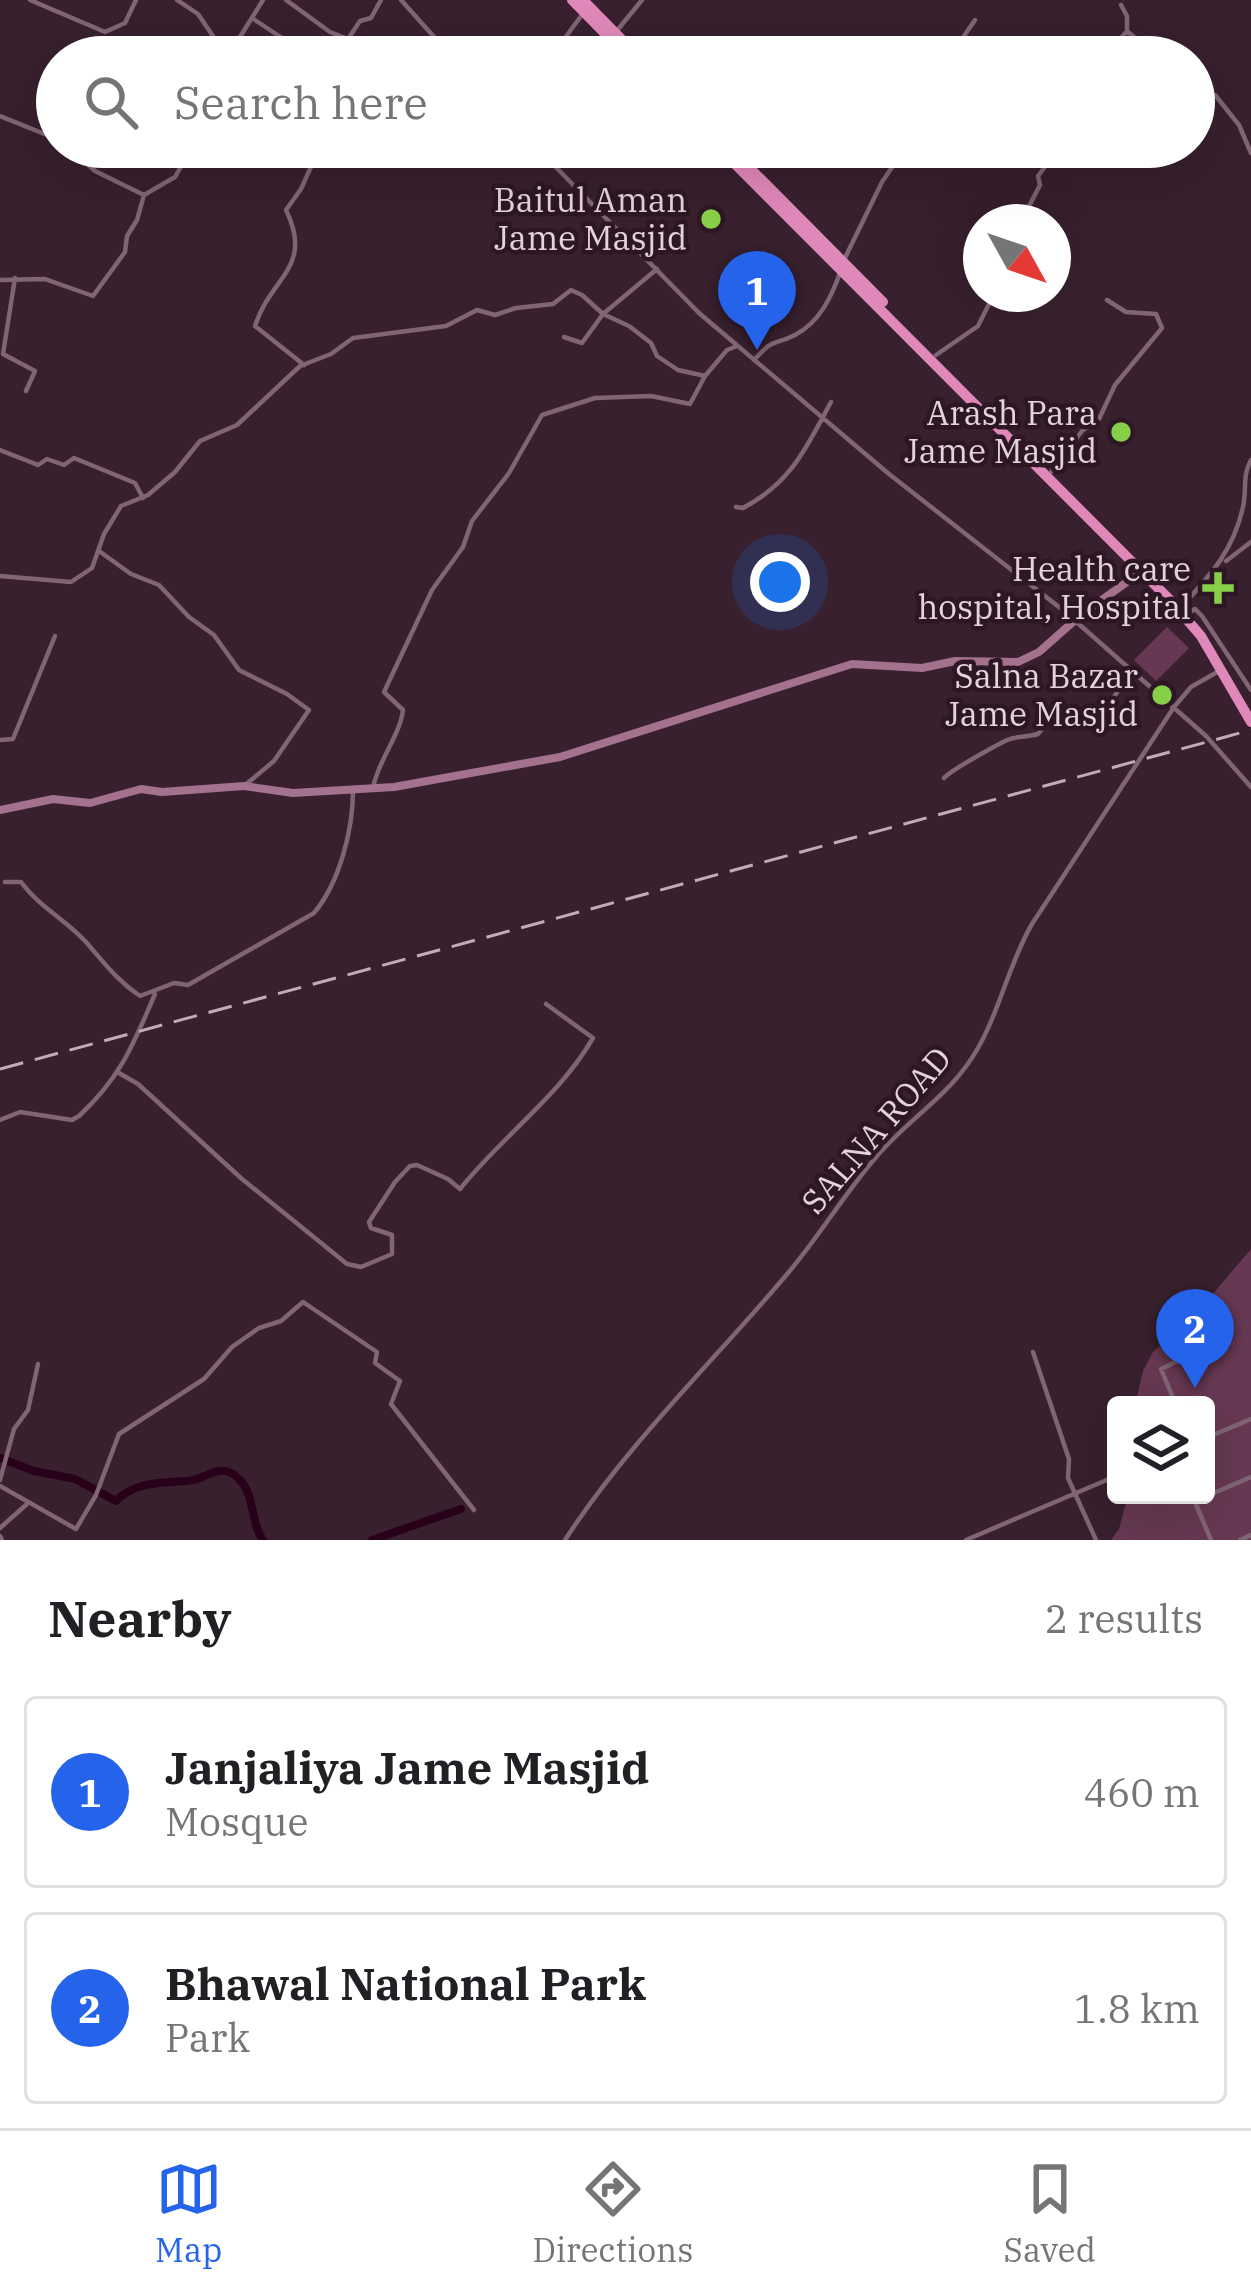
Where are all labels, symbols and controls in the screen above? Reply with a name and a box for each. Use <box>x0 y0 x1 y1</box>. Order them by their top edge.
search box <box>36 36 1215 168</box>
icon: search <box>78 69 144 135</box>
text: Search here <box>174 73 428 131</box>
place label: Baitul Aman Jame Masjid <box>494 178 687 259</box>
north arrow <box>963 204 1071 312</box>
marker: Baitul Aman Jame Masjid <box>698 206 724 232</box>
pin: 1 <box>718 251 796 350</box>
place label: Arash Para Jame Masjid <box>904 391 1097 472</box>
marker: Arash Para Jame Masjid <box>1108 419 1134 445</box>
place label: Health care hospital, Hospital <box>918 547 1191 628</box>
your location <box>750 552 810 612</box>
marker: Health care hospital, Hospital <box>1202 572 1234 604</box>
place label: Salna Bazar Jame Masjid <box>945 654 1138 735</box>
marker: Salna Bazar Jame Masjid <box>1149 682 1175 708</box>
street label: SALNA ROAD <box>791 1037 960 1222</box>
pin: 2 <box>1156 1289 1234 1388</box>
map controls <box>1107 1396 1215 1504</box>
button: layers <box>1107 1396 1215 1504</box>
text: Nearby <box>48 1585 232 1651</box>
text: 2 results <box>1045 1593 1203 1644</box>
text: Janjaliya Jame Masjid <box>165 1738 649 1796</box>
text: 1 <box>78 1767 102 1818</box>
text: 460 m <box>1084 1767 1200 1818</box>
text: Mosque <box>165 1796 308 1847</box>
text: Bhawal National Park <box>165 1954 646 2012</box>
text: 2 <box>78 1983 102 2034</box>
text: 1.8 km <box>1074 1983 1200 2034</box>
text: Park <box>165 2012 250 2063</box>
tab: Map <box>155 2156 222 2271</box>
tab: Directions <box>532 2156 693 2271</box>
tab: Saved <box>1003 2156 1096 2271</box>

